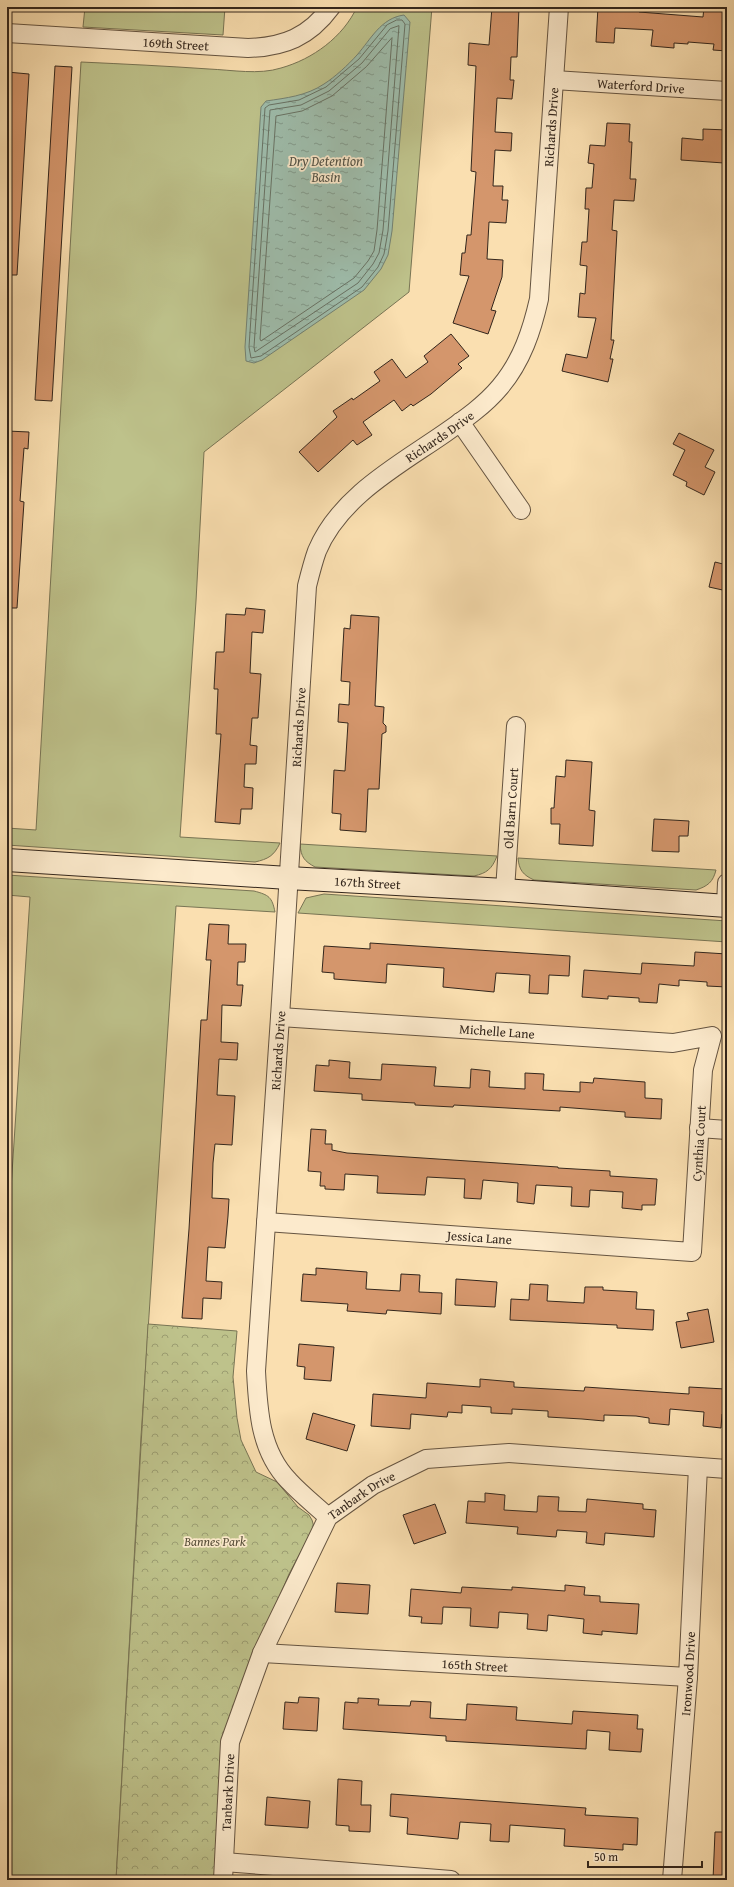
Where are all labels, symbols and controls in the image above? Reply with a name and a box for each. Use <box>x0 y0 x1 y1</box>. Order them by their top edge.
street label: 169th Street <box>142 32 210 56</box>
street label: Waterford Drive <box>596 74 685 98</box>
street label: Richards Drive <box>539 87 563 167</box>
water label: Dry Detention Basin <box>288 151 363 187</box>
street label: Richards Drive <box>402 406 478 467</box>
street label: Richards Drive <box>287 687 311 767</box>
street label: Old Barn Court <box>499 767 523 849</box>
street label: 167th Street <box>334 872 401 894</box>
street label: Richards Drive <box>266 1010 290 1091</box>
street label: Michelle Lane <box>459 1019 535 1044</box>
street label: Cynthia Court <box>687 1104 711 1182</box>
street label: Jessica Lane <box>444 1226 512 1249</box>
street label: Tanbark Drive <box>324 1467 398 1524</box>
park label: Bannes Park <box>183 1532 246 1551</box>
street label: Ironwood Drive <box>676 1631 700 1717</box>
street label: 165th Street <box>441 1654 509 1677</box>
street label: Tanbark Drive <box>217 1753 239 1831</box>
scale bar <box>588 1843 702 1869</box>
text: 50 m <box>594 1848 618 1865</box>

